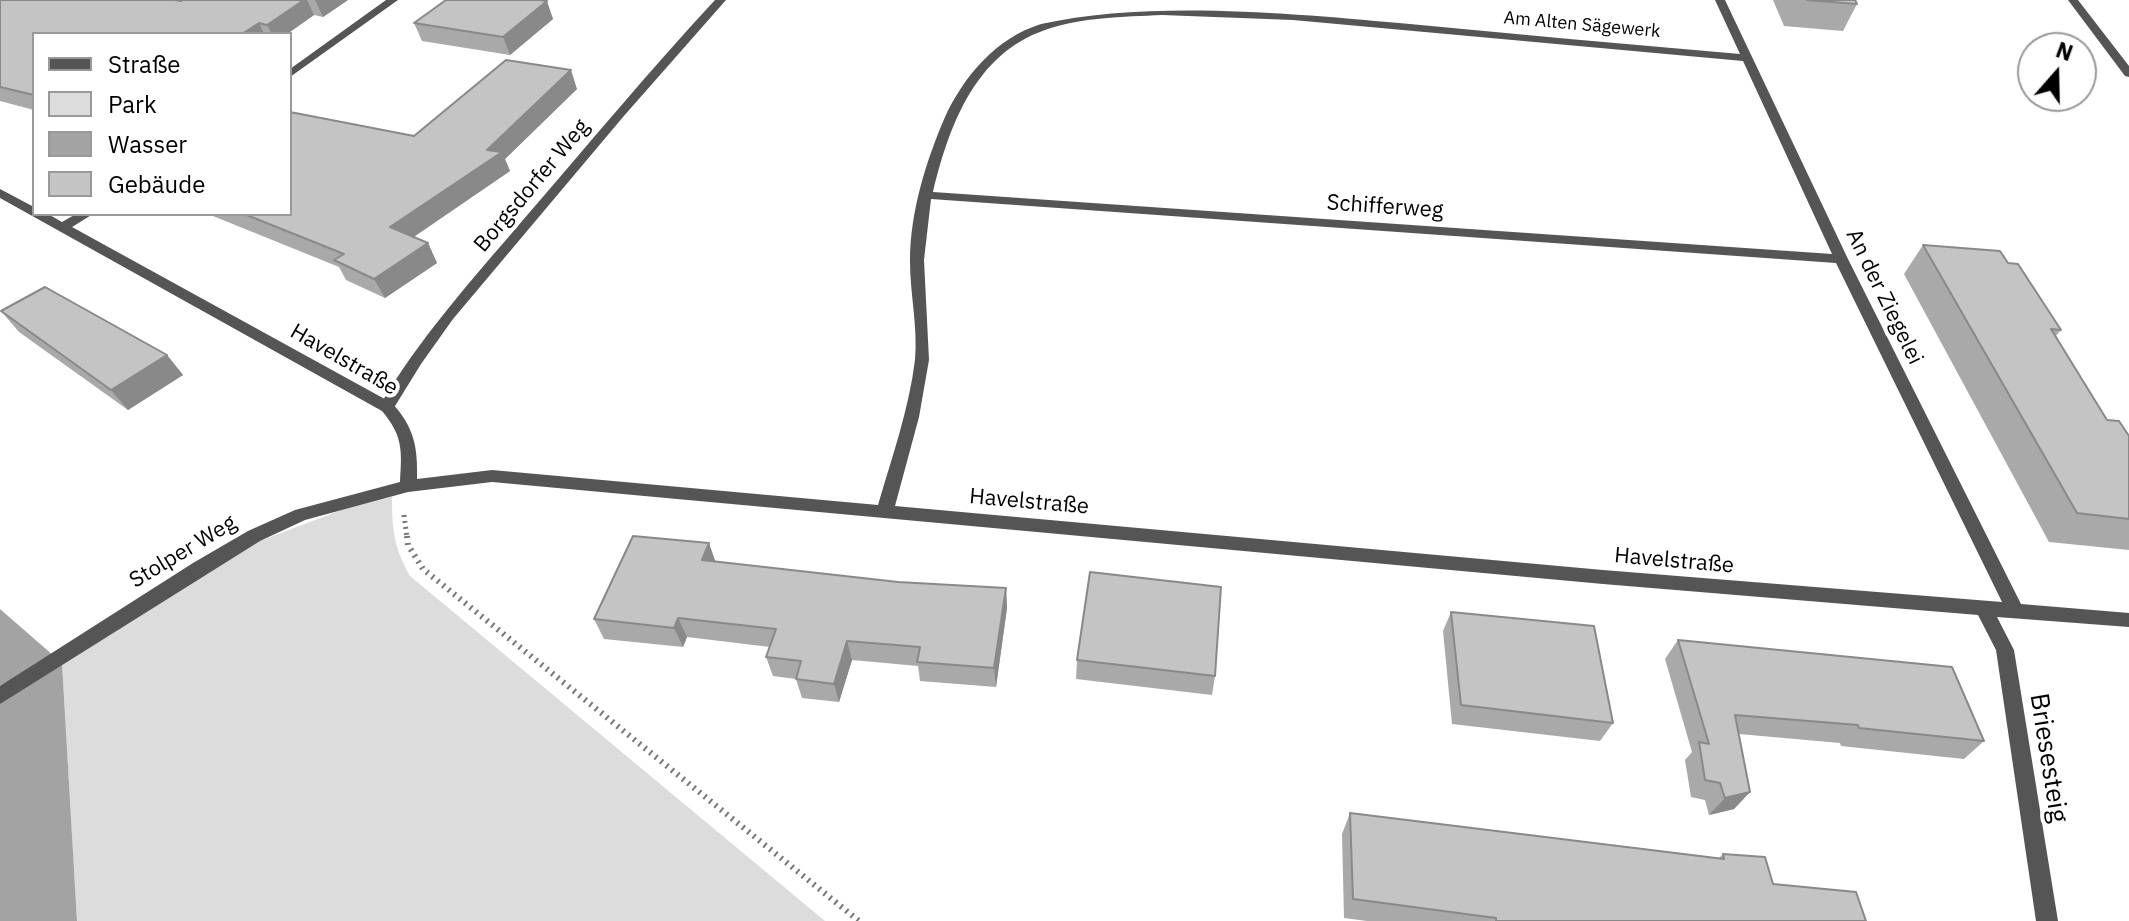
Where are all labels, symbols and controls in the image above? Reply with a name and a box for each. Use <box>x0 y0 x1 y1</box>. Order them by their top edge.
street label: Am Alten Sägewerk <box>1503 7 1661 43</box>
legend <box>32 32 292 216</box>
north arrow <box>2017 32 2097 112</box>
text: N <box>2052 35 2077 67</box>
text: Straße <box>108 48 180 80</box>
text: Park <box>108 88 157 120</box>
street label: Borgsdorfer Weg <box>469 114 595 258</box>
text: Wasser <box>108 128 187 160</box>
text: Gebäude <box>108 168 205 200</box>
street label: Schifferweg <box>1326 190 1444 224</box>
street label: An der Ziegelei <box>1840 225 1928 369</box>
street label: Havelstraße <box>285 319 403 401</box>
street label: Havelstraße <box>968 484 1090 520</box>
street label: Stolper Weg <box>125 510 241 594</box>
street label: Havelstraße <box>1613 543 1735 579</box>
street label: Briesesteig <box>2022 691 2074 825</box>

